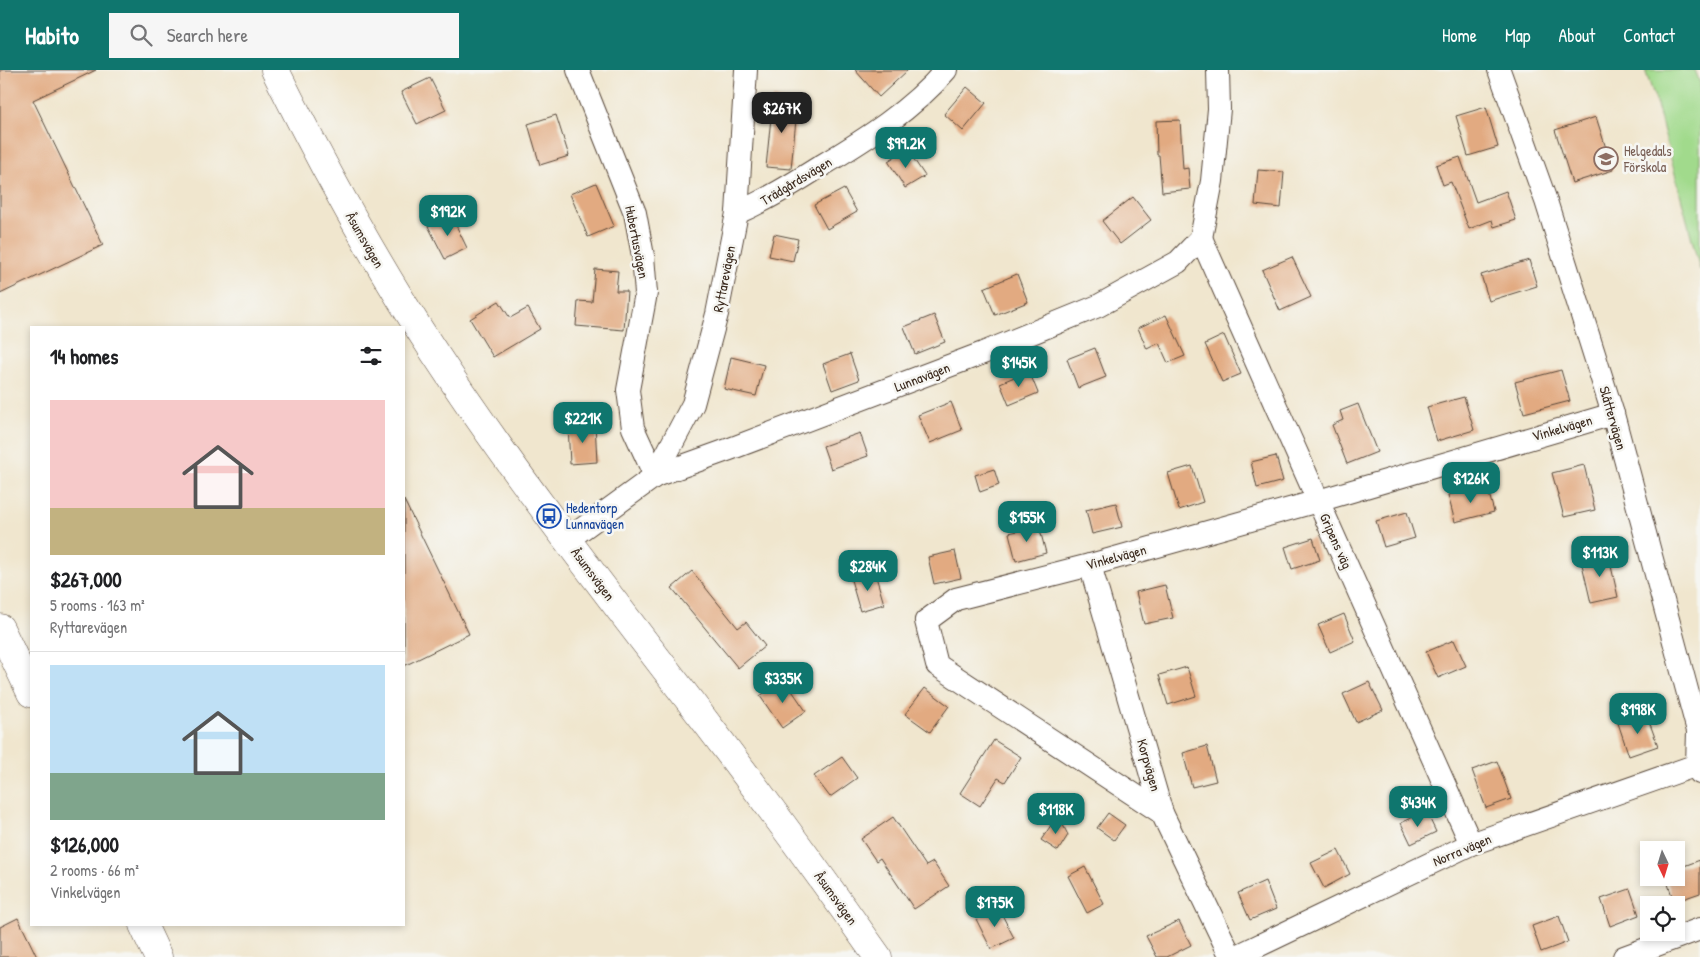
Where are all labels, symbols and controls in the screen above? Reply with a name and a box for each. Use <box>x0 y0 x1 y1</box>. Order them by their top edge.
search box <box>109 13 459 58</box>
text: Habito <box>25 19 79 51</box>
icon: search <box>127 21 155 49</box>
text: Search here <box>167 22 248 48</box>
text: Home <box>1442 23 1477 48</box>
text: Map <box>1505 23 1530 48</box>
text: About <box>1558 23 1595 48</box>
text: Contact <box>1623 23 1675 48</box>
pin: $267K <box>747 92 817 134</box>
text: $267K <box>763 97 801 119</box>
pin: $99.2K <box>865 126 947 169</box>
text: $99.2K <box>886 132 926 154</box>
place label: Helgedals Förskola <box>1623 141 1672 176</box>
school or university icon: Helgedals Förskola <box>1593 146 1619 172</box>
street label: Trädgårdsvägen <box>757 152 835 210</box>
pin: $192K <box>413 194 483 237</box>
text: $192K <box>430 200 466 222</box>
street label: Hubertusvägen <box>620 204 654 280</box>
street label: Åsumsvägen <box>341 208 389 272</box>
street label: Ryttarevägen <box>708 244 740 314</box>
text: 14 homes <box>50 342 118 371</box>
icon: filters <box>357 342 385 370</box>
pin: $145K <box>984 346 1054 388</box>
text: $145K <box>1001 351 1037 373</box>
street label: Lunnavägen <box>891 357 953 397</box>
street label: Slåttervägen <box>1594 384 1632 452</box>
pin: $221K <box>548 402 618 444</box>
text: $221K <box>564 407 602 429</box>
street label: Vinkelvägen <box>1530 410 1594 446</box>
icon: home <box>173 432 263 522</box>
pin: $126K <box>1436 462 1506 504</box>
text: $126K <box>1453 467 1489 489</box>
place label: Hedentorp Lunnavägen <box>566 498 624 534</box>
pin: $155K <box>992 500 1062 543</box>
bus stop icon: Hedentorp Lunnavägen <box>536 503 562 529</box>
text: $155K <box>1009 506 1045 528</box>
street label: Gripens väg <box>1315 510 1357 572</box>
pin: $113K <box>1565 536 1635 578</box>
street label: Vinkelvägen <box>1084 539 1148 575</box>
text: $113K <box>1582 541 1618 563</box>
street label: Åsumsvägen <box>566 543 620 605</box>
pin: $284K <box>833 550 903 592</box>
text: $284K <box>850 555 886 577</box>
text: $267,000 <box>50 565 122 594</box>
text: 5 rooms · 163 m² <box>50 594 145 616</box>
text: Ryttarevägen <box>50 616 127 638</box>
pin: $335K <box>748 662 818 704</box>
text: $335K <box>764 667 802 689</box>
pin: $198K <box>1603 692 1673 735</box>
icon: home <box>173 698 263 788</box>
text: $198K <box>1620 698 1656 720</box>
street label: Korpvägen <box>1132 736 1166 794</box>
pin: $434K <box>1383 786 1453 828</box>
text: $434K <box>1400 791 1436 813</box>
pin: $118K <box>1021 792 1091 835</box>
text: $118K <box>1038 798 1074 820</box>
street label: Norra vägen <box>1430 829 1494 871</box>
text: $126,000 <box>50 830 119 859</box>
north arrow <box>1640 841 1685 886</box>
map controls <box>1640 841 1685 941</box>
text: 2 rooms · 66 m² <box>50 859 139 881</box>
street label: Åsumsvägen <box>810 867 862 929</box>
text: Vinkelvägen <box>50 881 120 903</box>
pin: $175K <box>960 886 1030 928</box>
text: $175K <box>977 891 1013 913</box>
button: locate <box>1640 896 1685 941</box>

